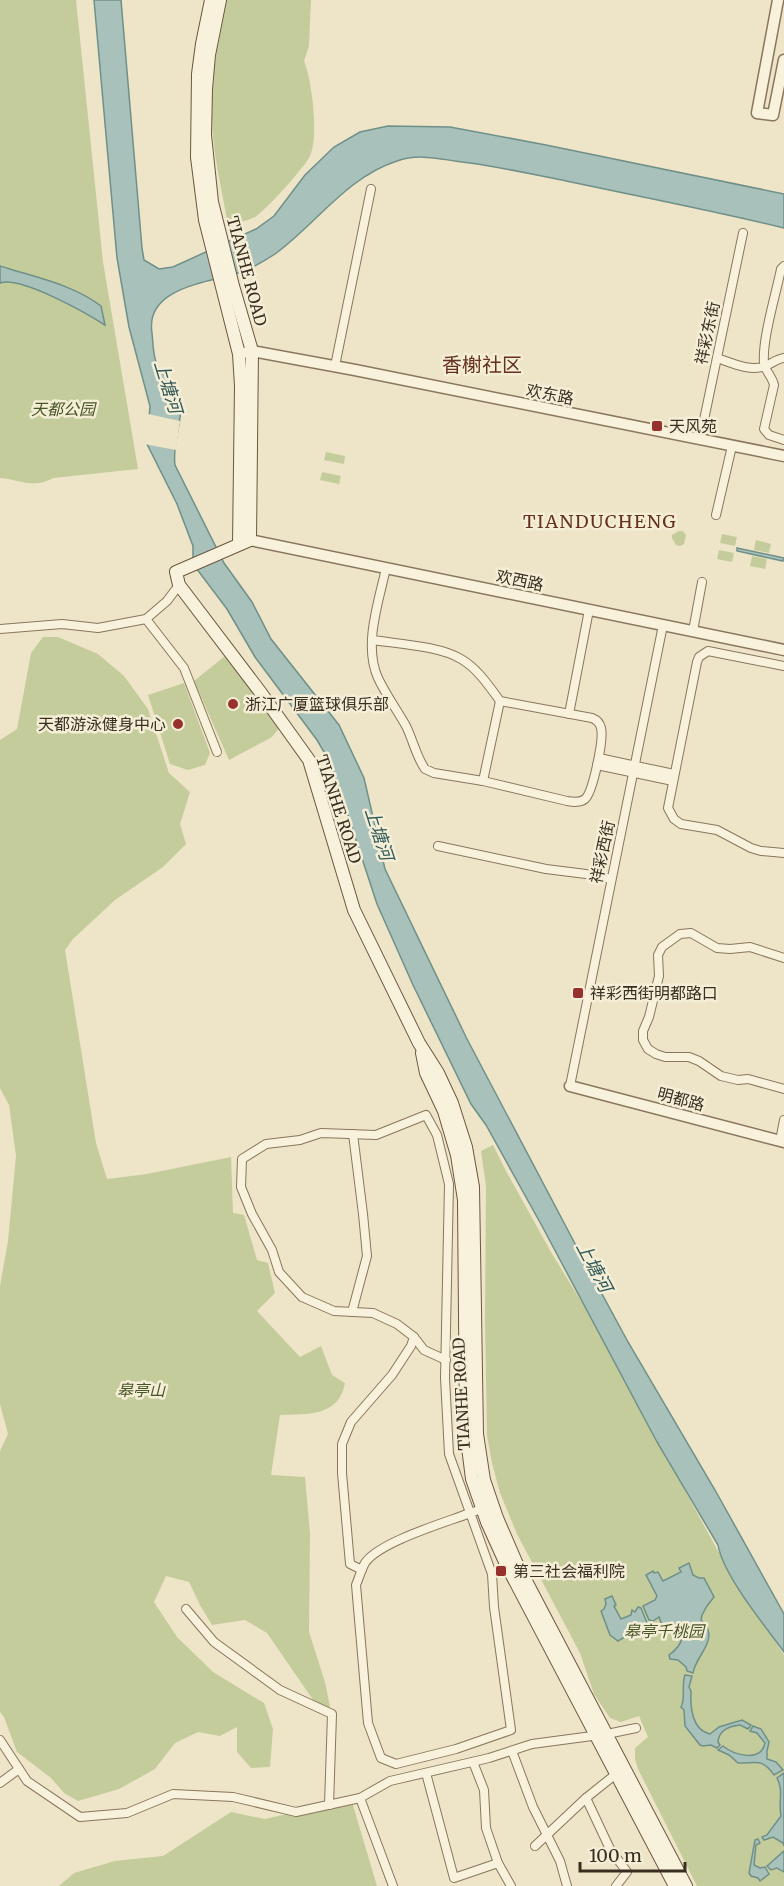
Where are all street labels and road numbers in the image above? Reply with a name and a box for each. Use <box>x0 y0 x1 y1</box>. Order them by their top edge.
street label: TIANHE ROAD <box>223 214 271 328</box>
street label: 祥彩东街 <box>691 300 723 366</box>
street label: 欢东路 <box>525 380 575 408</box>
street label: 欢西路 <box>494 565 546 595</box>
street label: TIANHE ROAD <box>312 752 366 866</box>
street label: 祥彩西街 <box>586 819 618 885</box>
street label: 明都路 <box>655 1083 707 1115</box>
street label: TIANHE ROAD <box>448 1337 474 1451</box>

